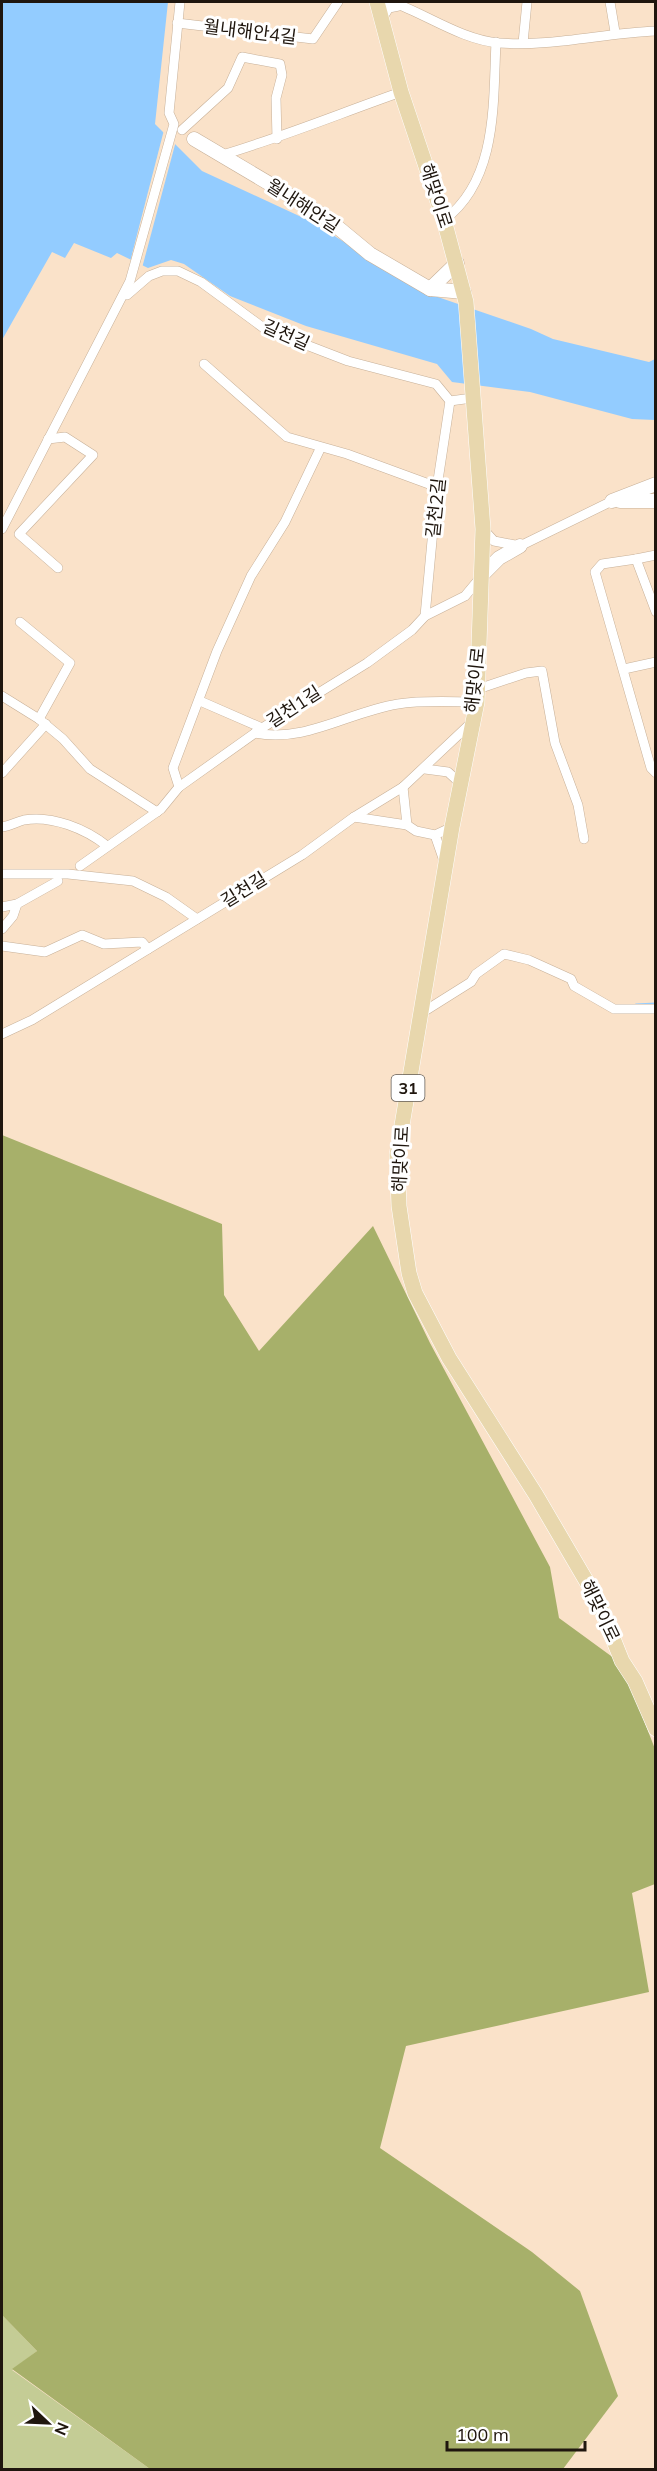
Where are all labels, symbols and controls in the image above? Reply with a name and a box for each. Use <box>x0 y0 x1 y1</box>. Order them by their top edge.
street label: 월내해안4길 <box>202 14 298 49</box>
street label: 해맞이로 <box>415 161 458 231</box>
street label: 월내해안길 <box>262 173 344 238</box>
street label: 길천길 <box>259 314 314 355</box>
street label: 길천2길 <box>421 477 450 539</box>
street label: 해맞이로 <box>460 646 489 714</box>
street label: 길천1길 <box>262 680 325 733</box>
street label: 길천길 <box>217 867 271 912</box>
road number: 31 <box>392 1075 424 1101</box>
street label: 해맞이로 <box>387 1125 414 1193</box>
street label: 해맞이로 <box>576 1576 625 1646</box>
north arrow <box>18 2393 78 2453</box>
scale bar <box>447 2414 585 2452</box>
text: N <box>50 2419 73 2438</box>
text: 100 m <box>456 2423 509 2446</box>

